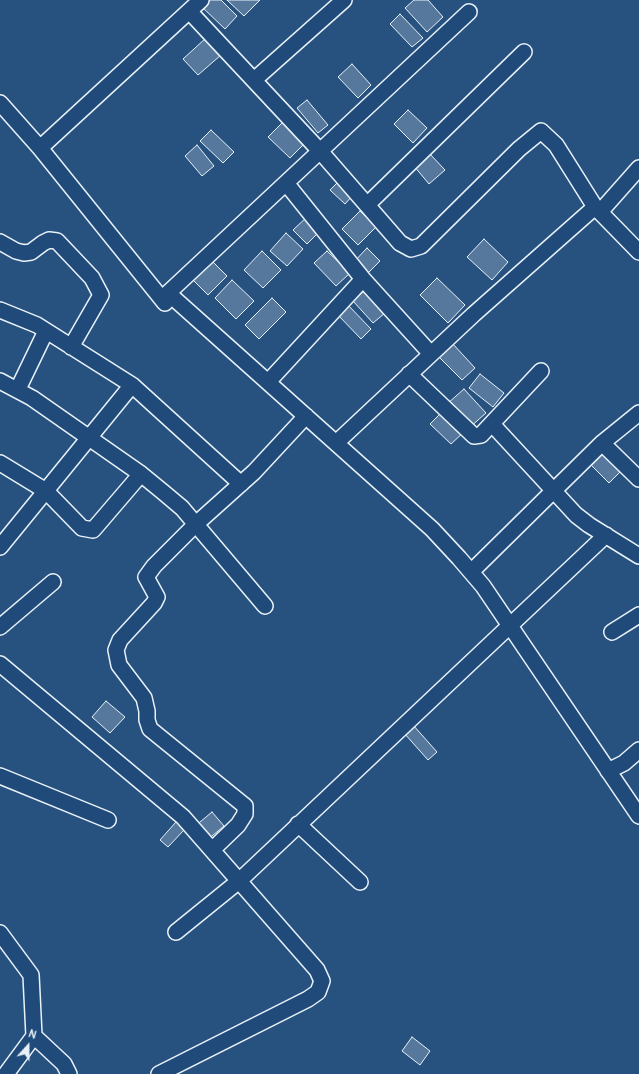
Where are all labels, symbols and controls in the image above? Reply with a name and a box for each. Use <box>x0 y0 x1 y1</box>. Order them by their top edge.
north arrow <box>8 1026 48 1066</box>
text: N <box>27 1027 38 1042</box>

